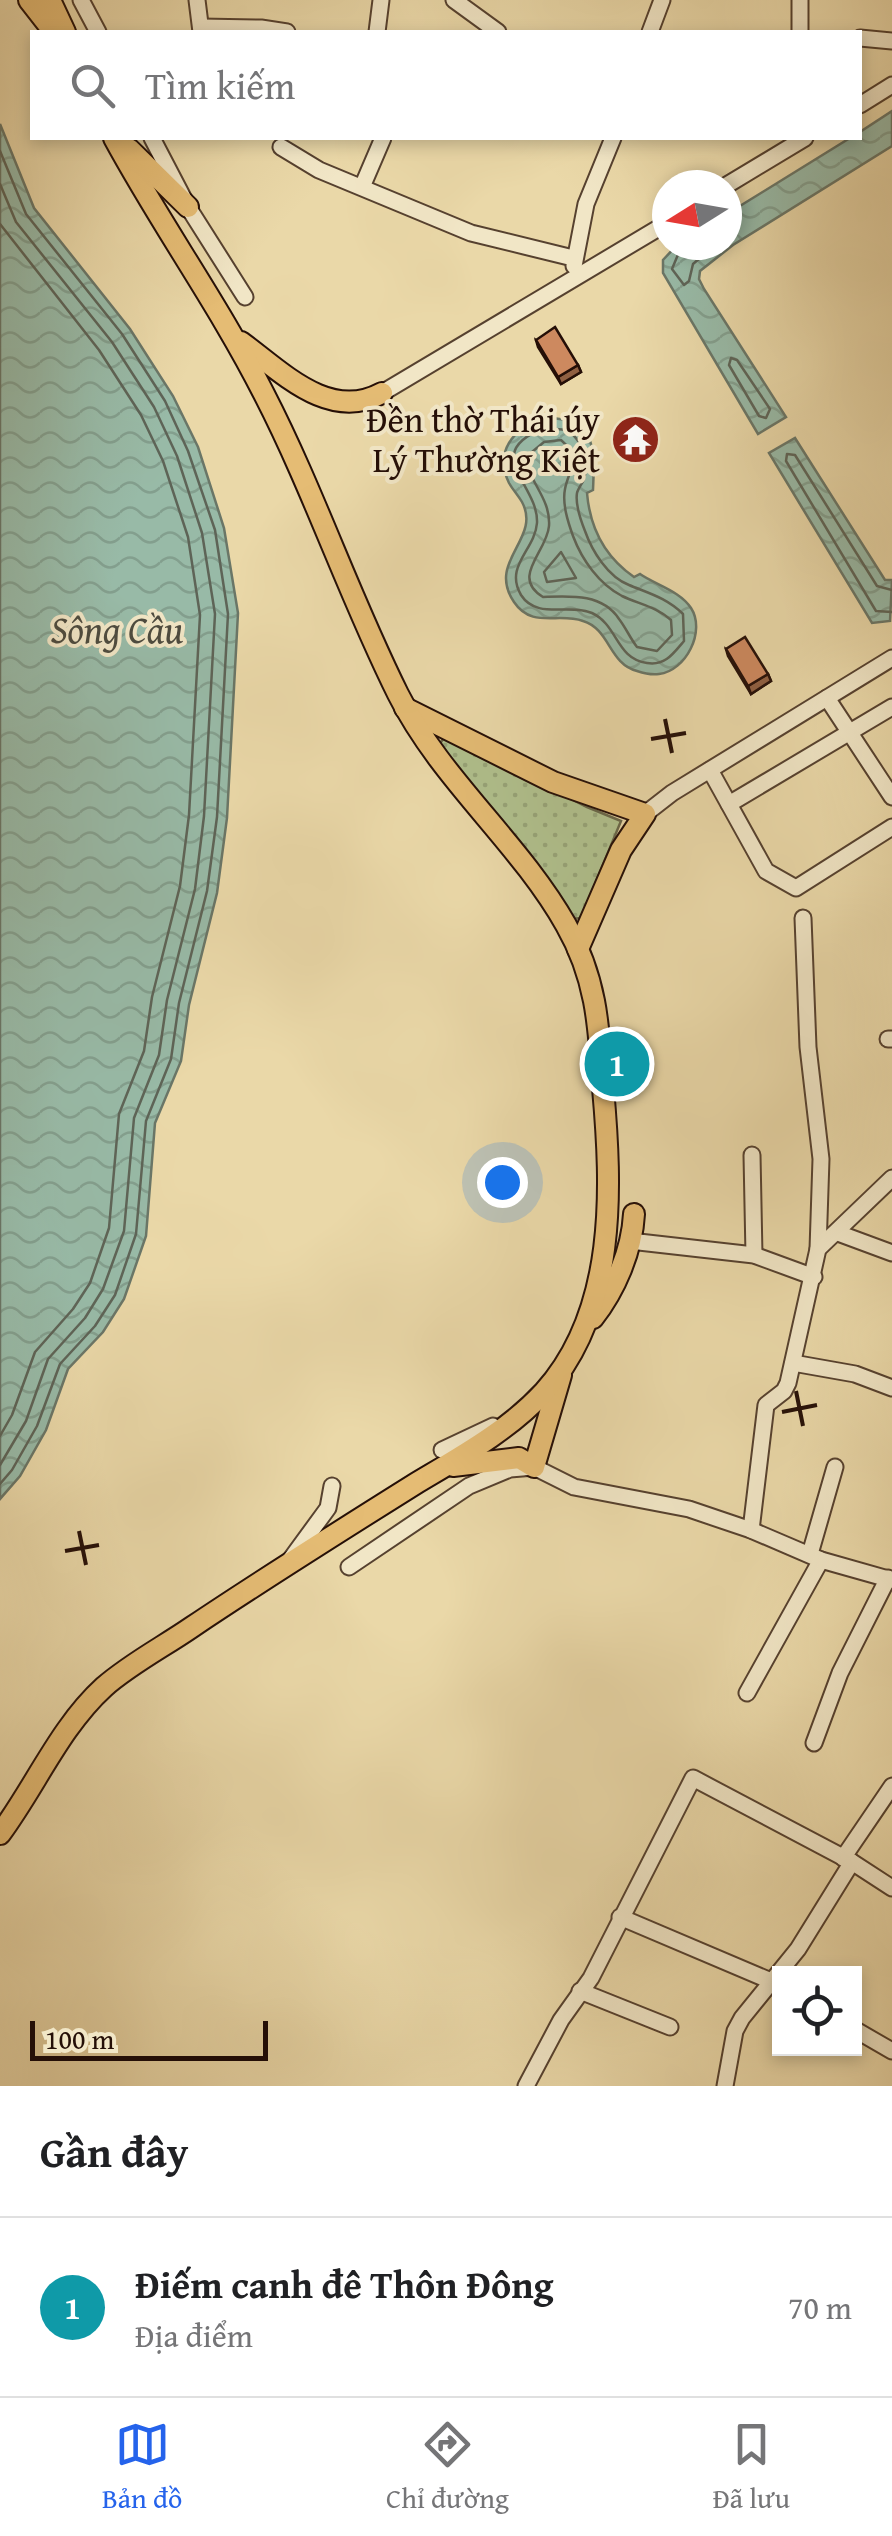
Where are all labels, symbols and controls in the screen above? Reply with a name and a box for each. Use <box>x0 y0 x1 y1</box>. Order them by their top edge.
search box <box>30 30 862 140</box>
text: Tìm kiếm <box>145 57 295 113</box>
icon: search <box>65 58 120 113</box>
north arrow <box>652 170 742 260</box>
place label: Đền thờ Thái úy Lý Thường Kiệt <box>366 394 601 485</box>
temple icon: Đền thờ Thái úy Lý Thường Kiệt <box>609 414 661 466</box>
water label: Sông Cầu <box>50 601 184 657</box>
pin: 1 <box>584 1026 650 1102</box>
your location <box>477 1157 528 1208</box>
map controls <box>772 1966 862 2056</box>
button: locate <box>772 1966 862 2056</box>
scale bar <box>30 2016 268 2060</box>
text: 100 m <box>45 2018 114 2059</box>
text: Gần đây <box>40 2121 188 2182</box>
text: Điếm canh đê Thôn Đông <box>135 2256 554 2312</box>
text: 1 <box>64 2284 81 2331</box>
text: 70 m <box>788 2284 852 2331</box>
text: Địa điểm <box>135 2312 253 2359</box>
tab: Bản đồ <box>102 2417 182 2518</box>
tab: Chỉ đường <box>386 2417 509 2518</box>
tab: Đã lưu <box>713 2417 790 2518</box>

